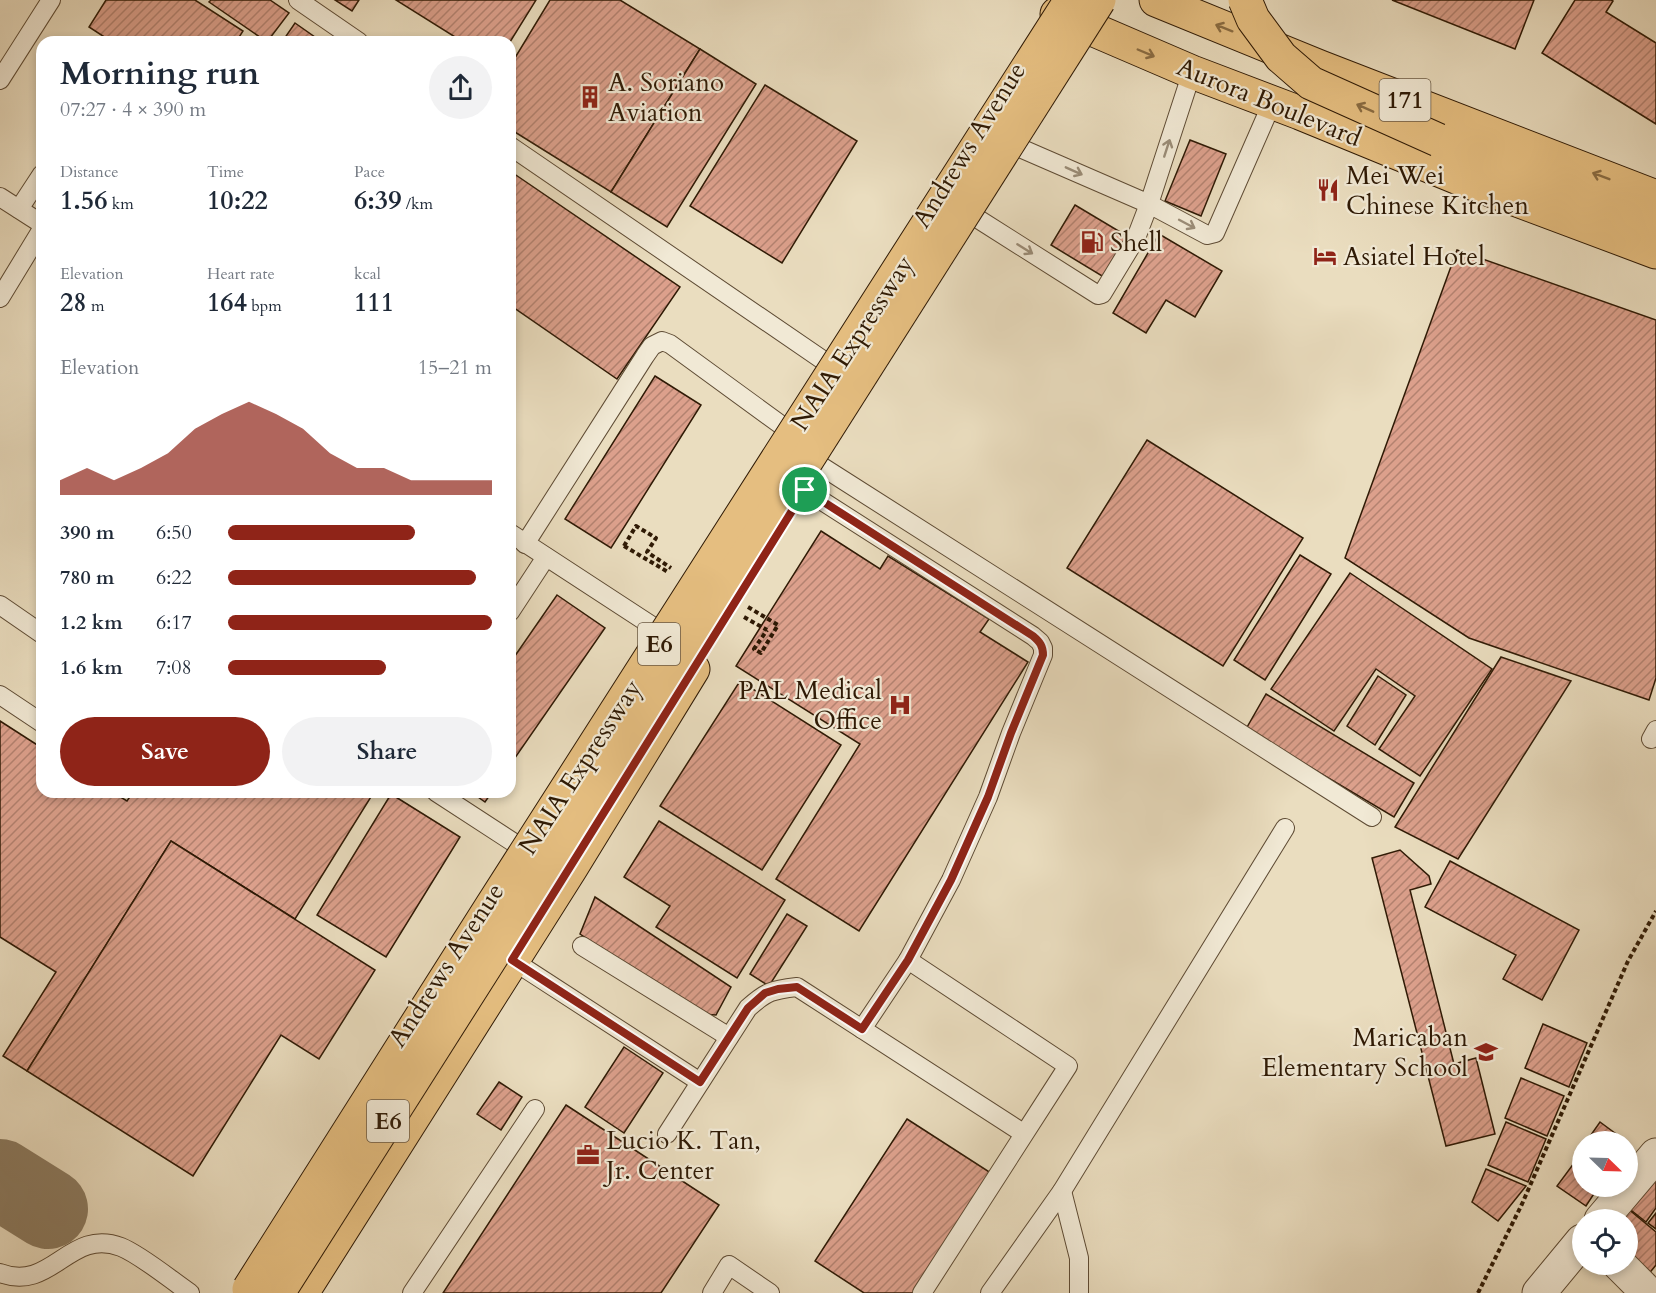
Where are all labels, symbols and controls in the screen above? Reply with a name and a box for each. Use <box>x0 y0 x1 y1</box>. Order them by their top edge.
one-way arrow <box>1216 22 1234 33</box>
one-way arrow <box>1136 48 1154 59</box>
street label: Aurora Boulevard <box>1172 49 1367 155</box>
text: Morning run <box>60 51 260 96</box>
street label: Andrews Avenue <box>904 55 1034 235</box>
button: share <box>429 56 492 119</box>
place label: A. Soriano Aviation <box>608 65 724 130</box>
road number: 171 <box>1380 79 1430 121</box>
building icon: A. Soriano Aviation <box>577 84 603 110</box>
text: 07:27 · 4 × 390 m <box>60 96 206 123</box>
one-way arrow <box>1357 101 1375 113</box>
one-way arrow <box>1162 139 1173 158</box>
place label: Mei Wei Chinese Kitchen <box>1346 158 1529 223</box>
text: Distance <box>60 161 118 183</box>
text: Time <box>207 161 244 183</box>
text: Pace <box>354 161 385 183</box>
one-way arrow <box>1064 166 1082 177</box>
one-way arrow <box>1593 170 1611 181</box>
restaurant icon: Mei Wei Chinese Kitchen <box>1315 177 1341 203</box>
text: 1.56 <box>60 183 108 218</box>
text: 10:22 <box>207 183 268 218</box>
text: 6:39 <box>354 183 402 218</box>
text: km <box>108 193 134 215</box>
text: /km <box>402 193 433 215</box>
one-way arrow <box>1178 219 1196 230</box>
place label: Shell <box>1110 225 1163 260</box>
fuel station icon: Shell <box>1079 229 1105 255</box>
place label: Asiatel Hotel <box>1343 239 1485 274</box>
one-way arrow <box>1016 243 1033 255</box>
hotel icon: Asiatel Hotel <box>1312 243 1338 269</box>
street label: NAIA Expressway <box>782 248 922 437</box>
text: Elevation <box>60 263 124 285</box>
text: Heart rate <box>207 263 275 285</box>
text: kcal <box>354 263 381 285</box>
text: 28 <box>60 285 87 320</box>
text: 164 <box>207 285 247 320</box>
text: 111 <box>354 285 394 320</box>
text: m <box>87 295 104 317</box>
text: bpm <box>247 295 282 317</box>
text: Elevation <box>60 354 139 381</box>
text: 15–21 m <box>418 354 492 381</box>
pin <box>779 464 830 515</box>
icon: arrive <box>788 473 821 506</box>
text: 390 m <box>60 519 115 546</box>
text: 6:50 <box>156 519 192 546</box>
text: 780 m <box>60 564 115 591</box>
text: 6:22 <box>156 564 192 591</box>
text: 1.2 km <box>60 609 123 636</box>
text: 6:17 <box>156 609 192 636</box>
road number: E6 <box>638 623 680 665</box>
text: 1.6 km <box>60 654 123 681</box>
text: 7:08 <box>156 654 192 681</box>
street label: NAIA Expressway <box>510 672 650 861</box>
place label: PAL Medical Office <box>738 673 882 738</box>
hospital icon: PAL Medical Office <box>887 692 913 718</box>
button: Save <box>60 717 270 786</box>
button: Share <box>282 717 492 786</box>
street label: Andrews Avenue <box>380 876 512 1054</box>
place label: Maricaban Elementary School <box>1261 1020 1468 1085</box>
school or university icon: Maricaban Elementary School <box>1473 1039 1499 1065</box>
road number: E6 <box>367 1100 409 1142</box>
place label: Lucio K. Tan, Jr. Center <box>602 1123 761 1188</box>
north arrow <box>1572 1131 1638 1197</box>
map controls <box>1572 1131 1638 1275</box>
office icon: Lucio K. Tan, Jr. Center <box>575 1142 601 1168</box>
button: locate <box>1572 1209 1638 1275</box>

